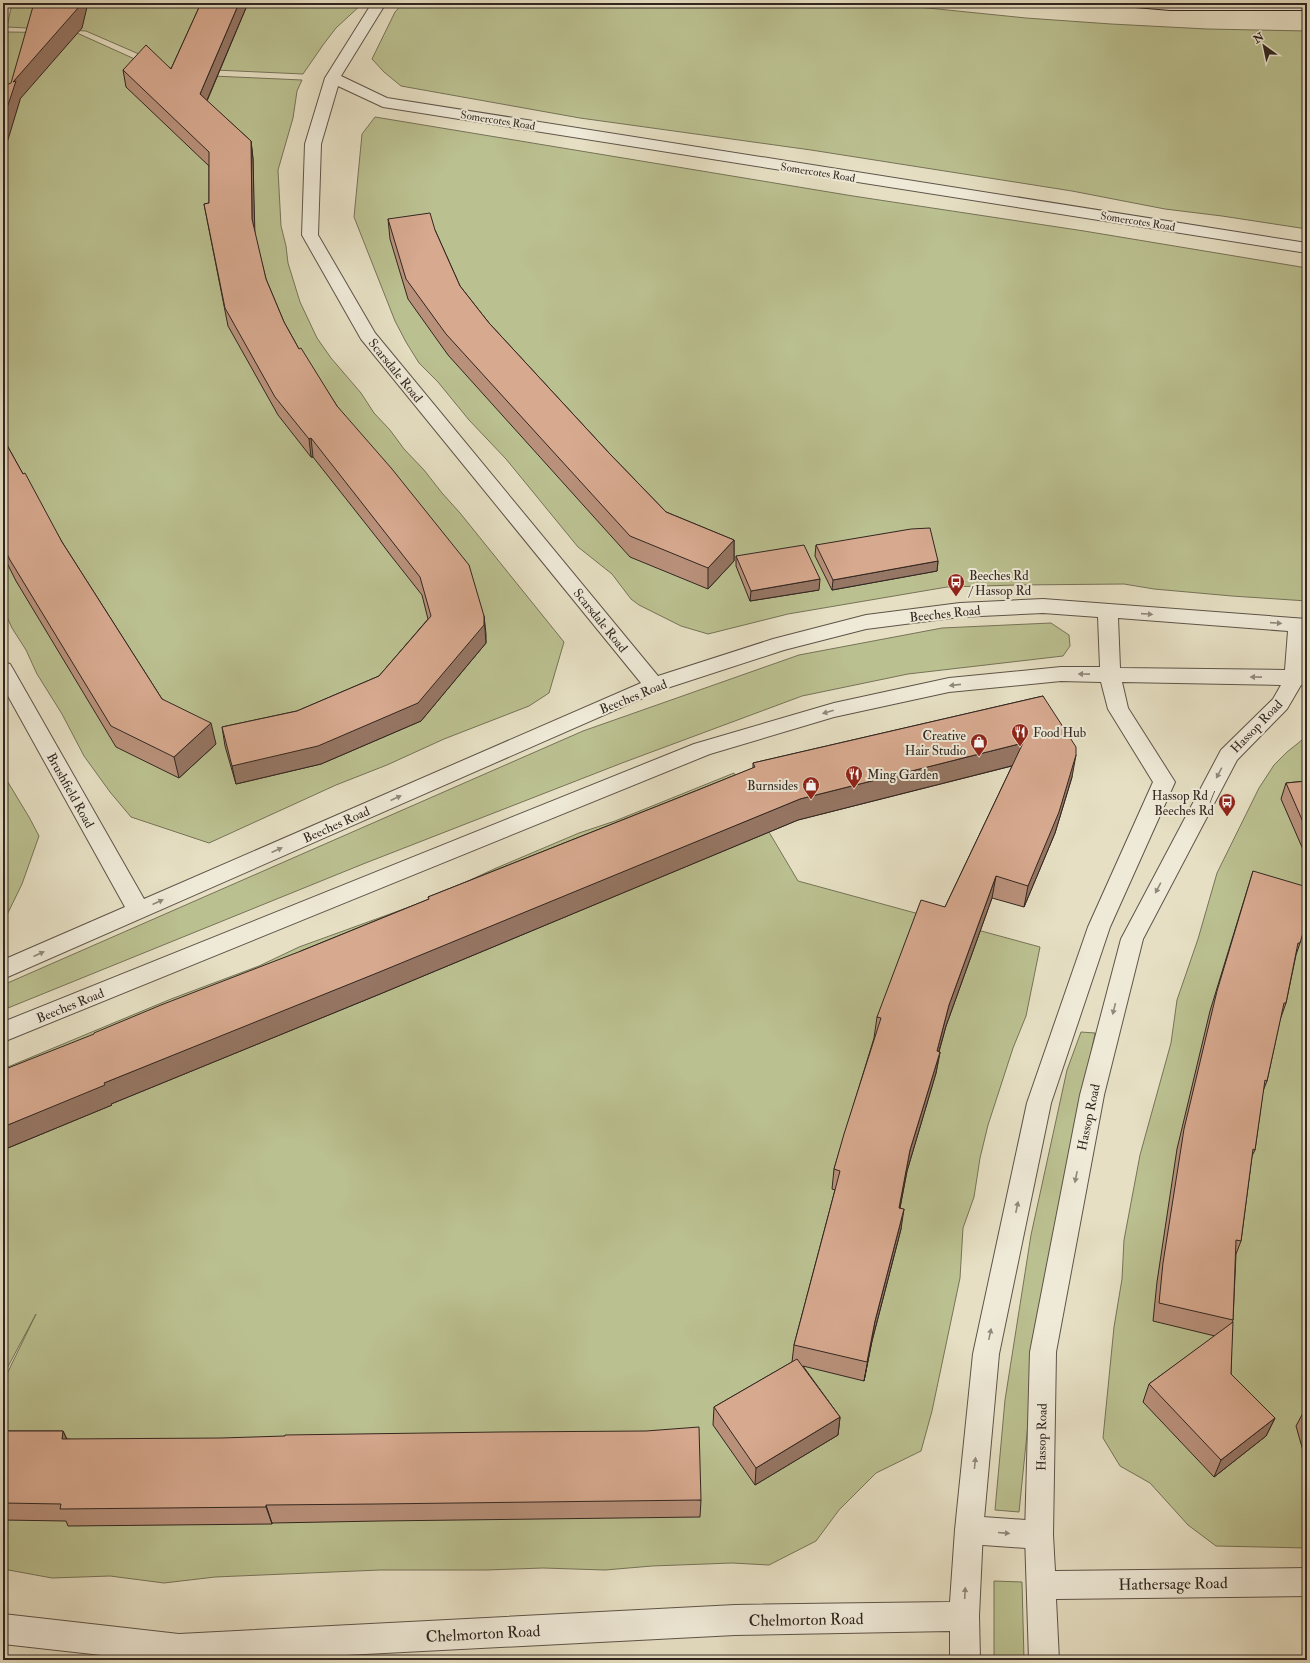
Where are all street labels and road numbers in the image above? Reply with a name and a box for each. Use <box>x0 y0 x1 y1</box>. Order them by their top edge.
street label: Somercotes Road <box>460 108 537 133</box>
street label: Somercotes Road <box>780 160 857 185</box>
street label: Somercotes Road <box>1100 209 1177 234</box>
street label: Scarsdale Road <box>365 335 426 406</box>
street label: Scarsdale Road <box>570 585 631 656</box>
street label: Beeches Road <box>909 602 982 626</box>
street label: Beeches Road <box>597 676 670 718</box>
street label: Hassop Road <box>1227 696 1287 757</box>
street label: Brushfield Road <box>43 750 98 831</box>
street label: Beeches Road <box>301 803 373 847</box>
street label: Beeches Road <box>34 985 107 1027</box>
street label: Hassop Road <box>1074 1082 1105 1152</box>
street label: Hassop Road <box>1033 1402 1052 1471</box>
street label: Hathersage Road <box>1118 1573 1228 1595</box>
street label: Chelmorton Road <box>748 1609 864 1631</box>
street label: Chelmorton Road <box>425 1621 541 1647</box>

